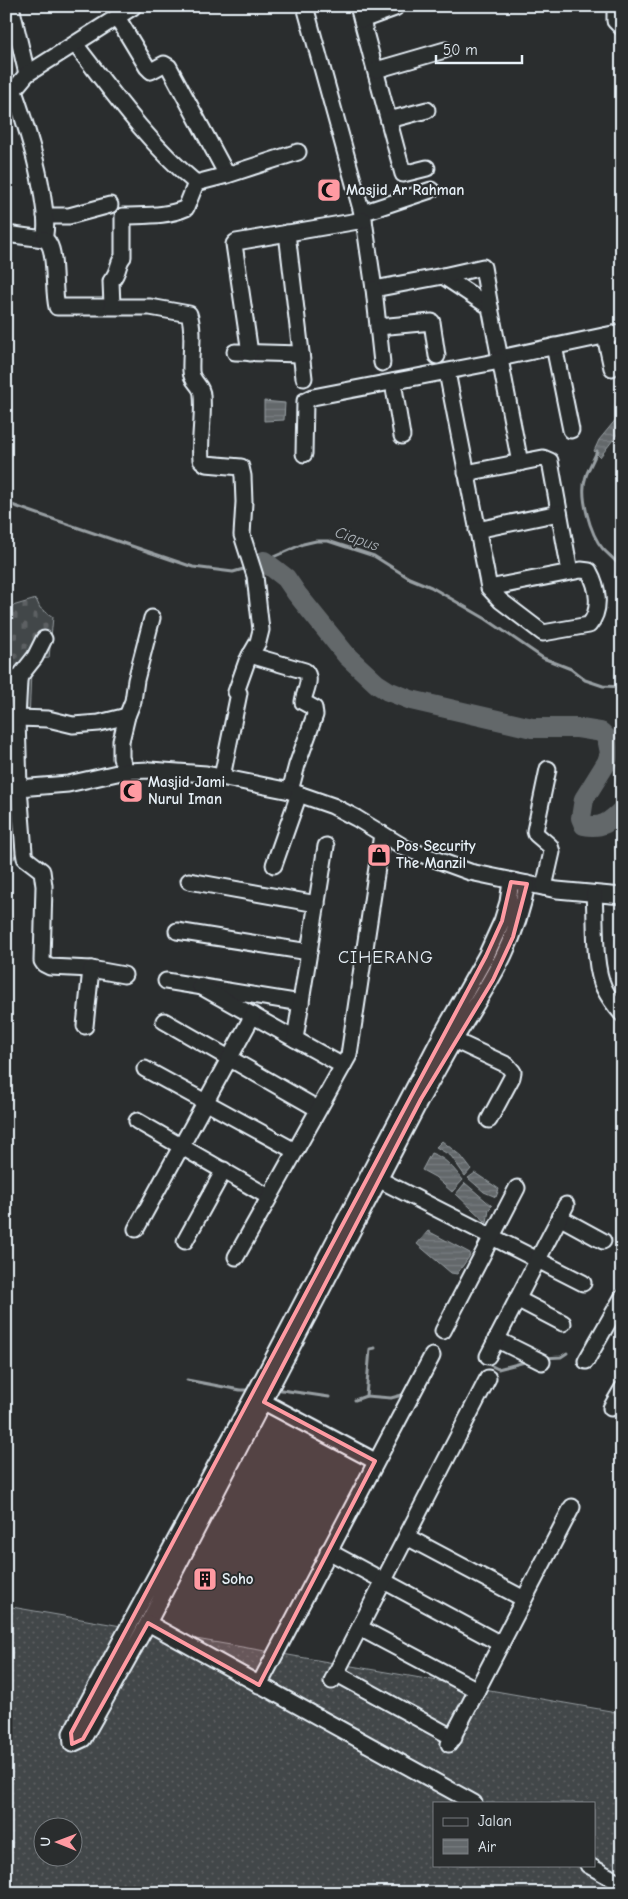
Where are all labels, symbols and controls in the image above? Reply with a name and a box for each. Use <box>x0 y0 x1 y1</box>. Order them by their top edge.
scale bar <box>436 32 522 64</box>
text: 50 m <box>443 41 478 59</box>
mosque icon: Masjid Ar Rahman <box>316 177 342 203</box>
place label: Masjid Ar Rahman <box>346 181 464 199</box>
water label: Ciapus <box>333 523 382 555</box>
place label: Masjid Jami Nurul Iman <box>148 773 225 808</box>
mosque icon: Masjid Jami Nurul Iman <box>118 778 144 804</box>
place label: Pos Security The Manzil <box>396 837 476 872</box>
shop icon: Pos Security The Manzil <box>366 842 392 868</box>
district label: CIHERANG <box>338 947 434 968</box>
building icon: Soho <box>192 1566 218 1592</box>
place label: Soho <box>222 1570 254 1588</box>
legend <box>433 1802 596 1866</box>
text: Jalan <box>478 1812 512 1830</box>
north arrow <box>32 1816 82 1866</box>
text: U <box>37 1837 54 1847</box>
text: Air <box>478 1838 496 1856</box>

